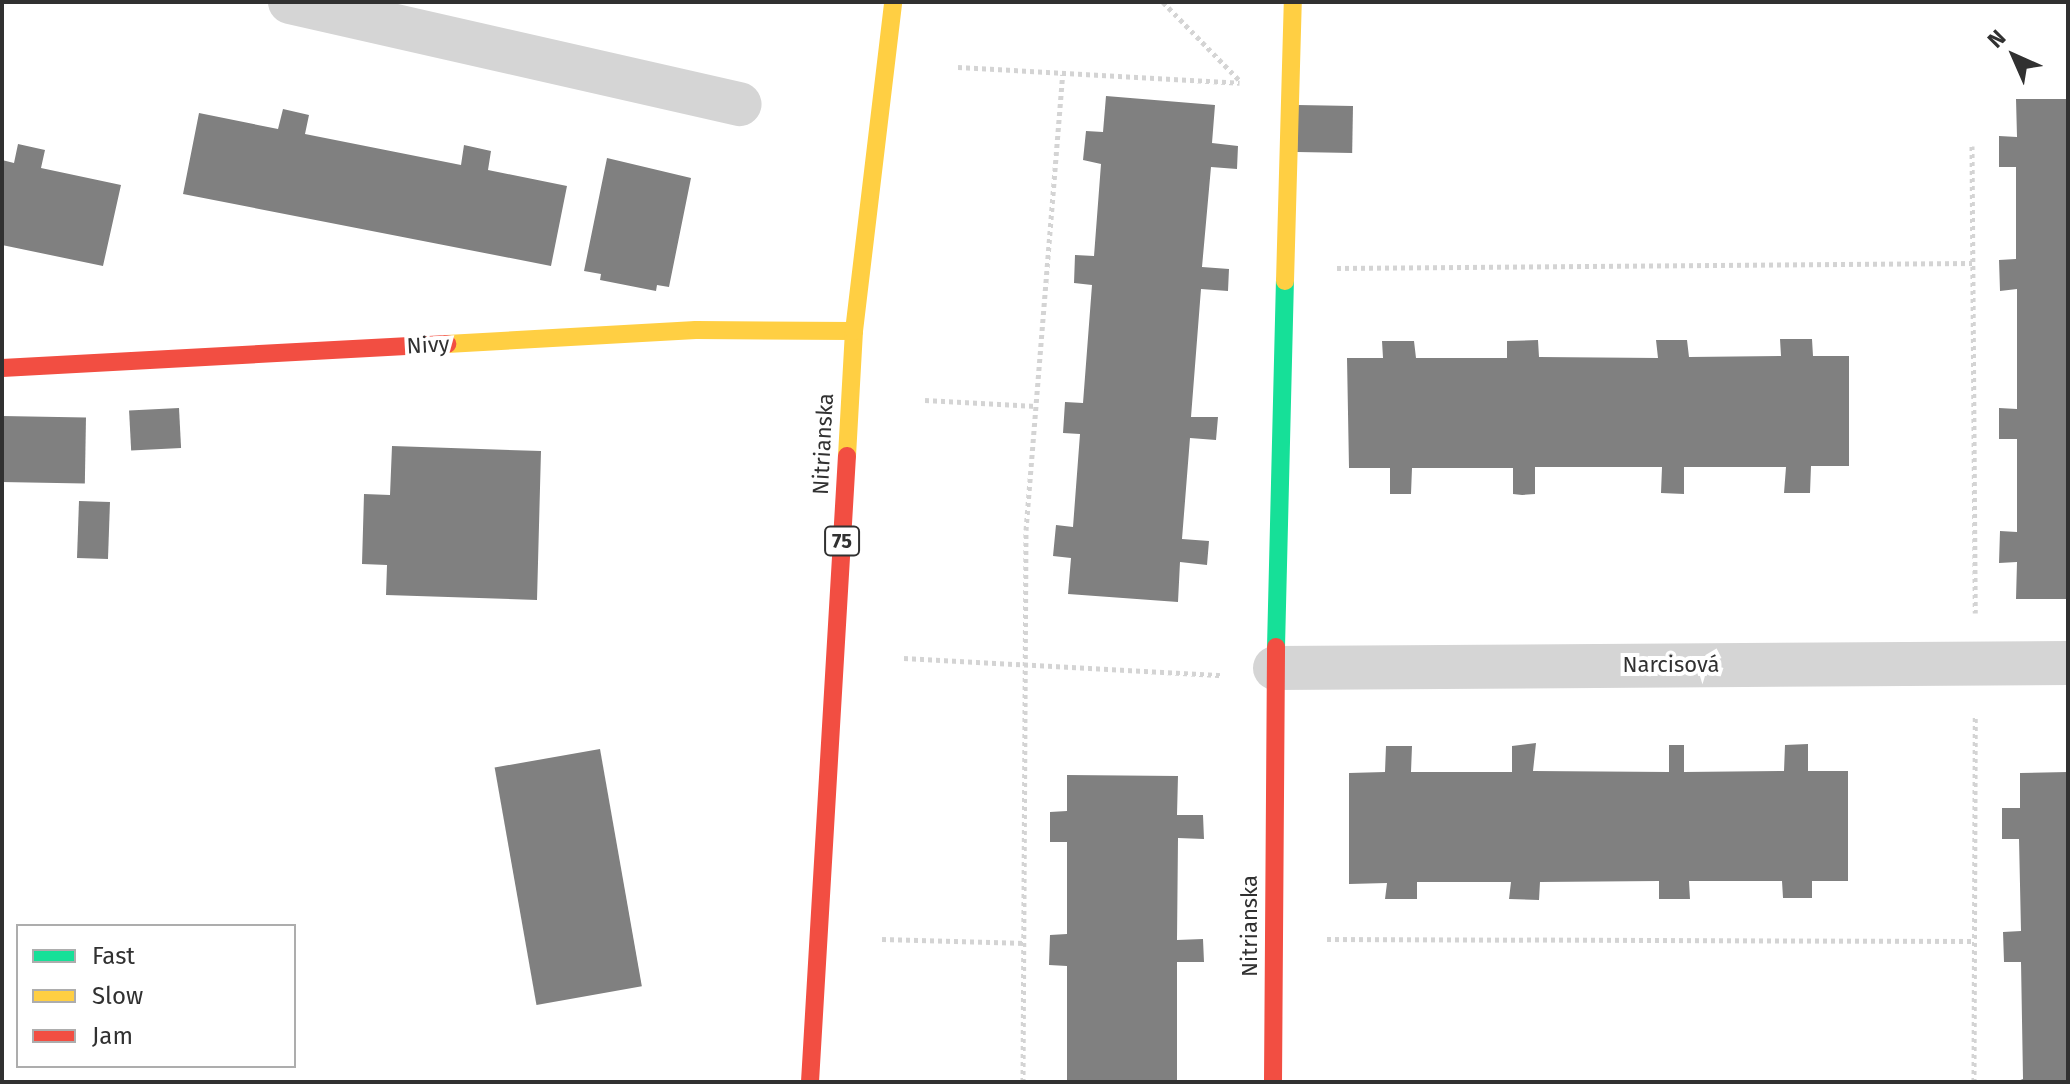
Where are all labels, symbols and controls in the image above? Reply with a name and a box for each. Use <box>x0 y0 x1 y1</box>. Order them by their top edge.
north arrow <box>1974 16 2054 96</box>
text: N <box>1982 24 2011 53</box>
street label: Nivy <box>406 331 450 359</box>
street label: Nitrianska <box>807 392 839 496</box>
road number: 75 <box>824 525 860 557</box>
street label: Narcisová <box>1622 652 1720 678</box>
street label: Nitrianska <box>1237 875 1263 977</box>
legend <box>16 924 296 1068</box>
text: Fast <box>92 942 135 970</box>
text: Slow <box>92 982 143 1010</box>
text: Jam <box>92 1022 133 1050</box>

